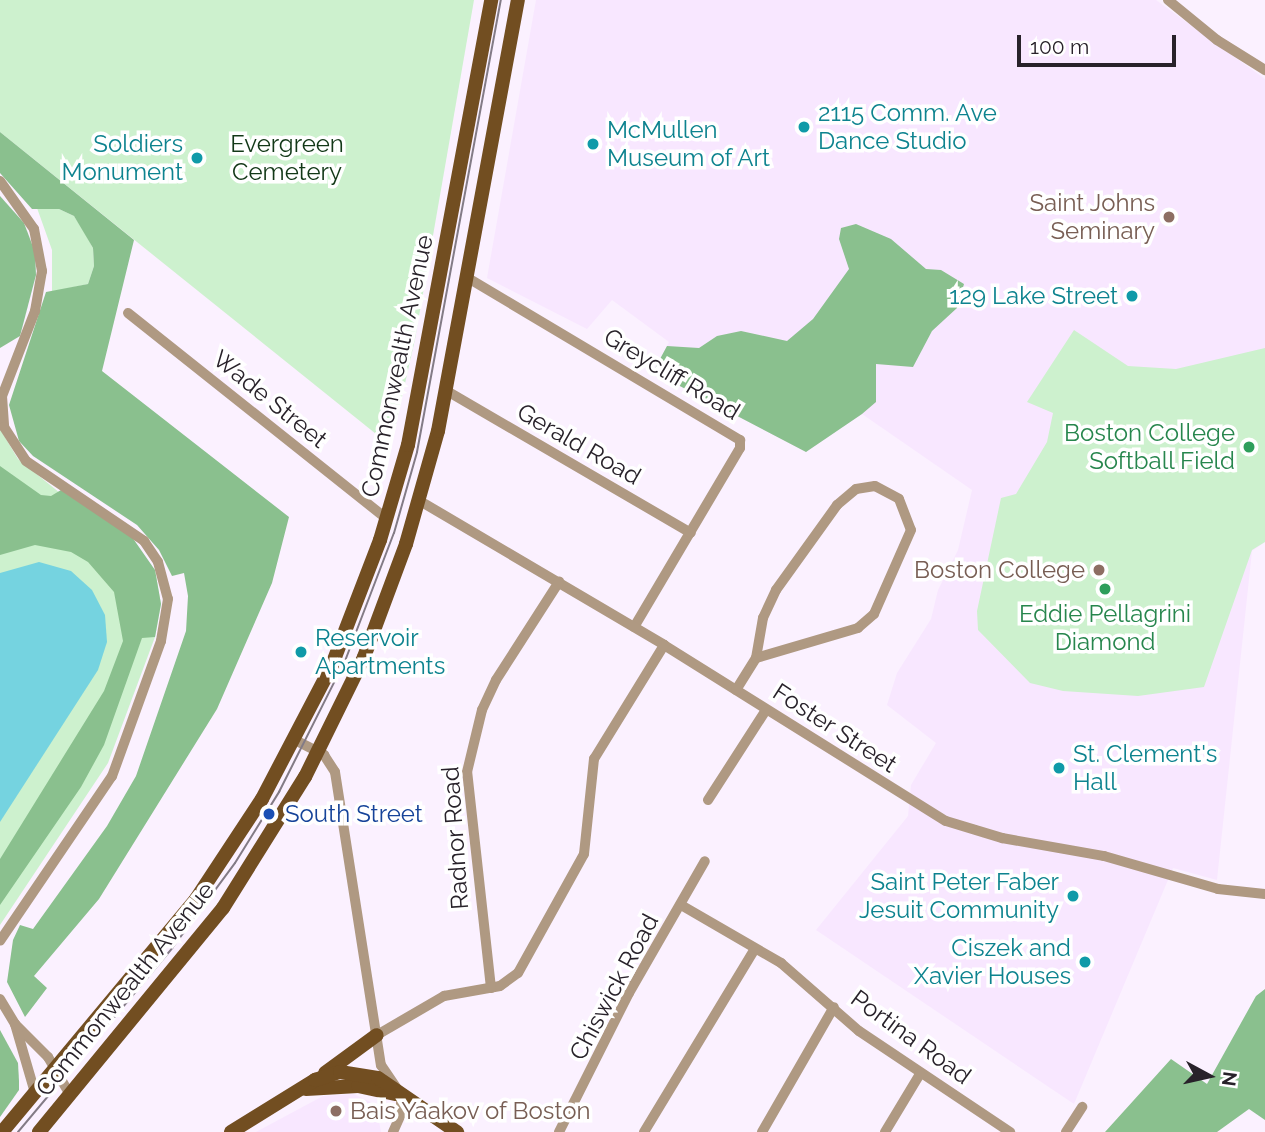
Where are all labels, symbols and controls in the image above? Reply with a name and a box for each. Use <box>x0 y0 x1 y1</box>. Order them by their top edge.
scale bar <box>1020 21 1179 65</box>
text: 100 m <box>1030 34 1089 59</box>
place label: 2115 Comm. Ave Dance Studio <box>818 99 998 155</box>
place label: McMullen Museum of Art <box>607 116 771 172</box>
marker: 2115 Comm. Ave Dance Studio <box>796 119 812 135</box>
place label: Soldiers Monument <box>62 130 183 186</box>
park label: Evergreen Cemetery <box>230 130 344 186</box>
marker: McMullen Museum of Art <box>585 136 601 152</box>
marker: Soldiers Monument <box>189 150 205 166</box>
place label: Saint Johns Seminary <box>1029 189 1155 245</box>
marker: Saint Johns Seminary <box>1161 209 1177 225</box>
street label: Commonwealth Avenue <box>355 232 439 500</box>
place label: 129 Lake Street <box>949 282 1118 310</box>
marker: 129 Lake Street <box>1124 288 1140 304</box>
street label: Greycliff Road <box>599 322 745 426</box>
street label: Wade Street <box>207 344 333 454</box>
street label: Gerald Road <box>512 397 646 491</box>
place label: Boston College Softball Field <box>1064 419 1235 475</box>
marker: Boston College Softball Field <box>1241 439 1257 455</box>
place label: Boston College <box>914 556 1085 584</box>
marker: Boston College <box>1091 562 1107 578</box>
marker: Eddie Pellagrini Diamond <box>1097 581 1113 597</box>
place label: Eddie Pellagrini Diamond <box>1019 600 1191 656</box>
place label: Reservoir Apartments <box>315 624 445 680</box>
marker: Reservoir Apartments <box>293 644 309 660</box>
street label: Foster Street <box>768 677 902 779</box>
place label: St. Clement's Hall <box>1073 740 1217 796</box>
marker: St. Clement's Hall <box>1051 760 1067 776</box>
street label: Radnor Road <box>436 765 474 911</box>
place label: South Street <box>285 800 423 828</box>
marker: South Street <box>259 804 279 824</box>
place label: Saint Peter Faber Jesuit Community <box>859 868 1059 924</box>
street label: Commonwealth Avenue <box>29 876 221 1102</box>
marker: Saint Peter Faber Jesuit Community <box>1065 888 1081 904</box>
street label: Chiswick Road <box>563 909 665 1065</box>
place label: Ciszek and Xavier Houses <box>913 934 1071 990</box>
marker: Ciszek and Xavier Houses <box>1077 954 1093 970</box>
street label: Portina Road <box>845 984 977 1090</box>
north arrow <box>1174 1041 1244 1111</box>
text: N <box>1218 1070 1242 1088</box>
place label: Bais Yaakov of Boston <box>350 1097 593 1125</box>
marker: Bais Yaakov of Boston <box>328 1103 344 1119</box>

